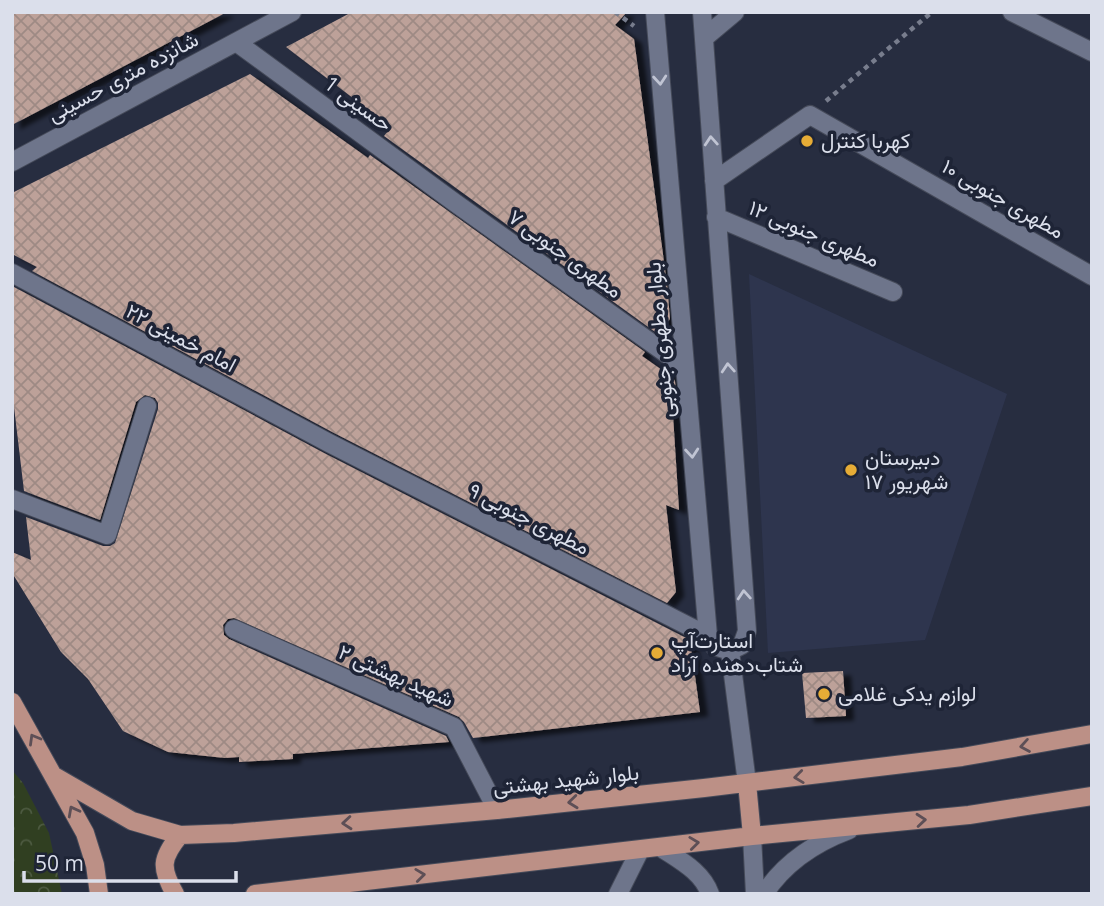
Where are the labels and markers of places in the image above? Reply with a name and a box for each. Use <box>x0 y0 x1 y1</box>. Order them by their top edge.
place label: کهربا کنترل <box>821 126 910 154</box>
marker: کهربا کنترل <box>799 133 815 149</box>
place label: دبیرستان ۱۷ شهریور <box>865 443 948 495</box>
marker: دبیرستان ۱۷ شهریور <box>843 462 859 478</box>
place label: استارت‌آپ شتاب‌دهنده آراد <box>671 626 803 678</box>
marker: استارت‌آپ شتاب‌دهنده آراد <box>649 645 665 661</box>
place label: لوازم یدکی غلامی <box>838 679 976 708</box>
marker: لوازم یدکی غلامی <box>816 686 832 702</box>

